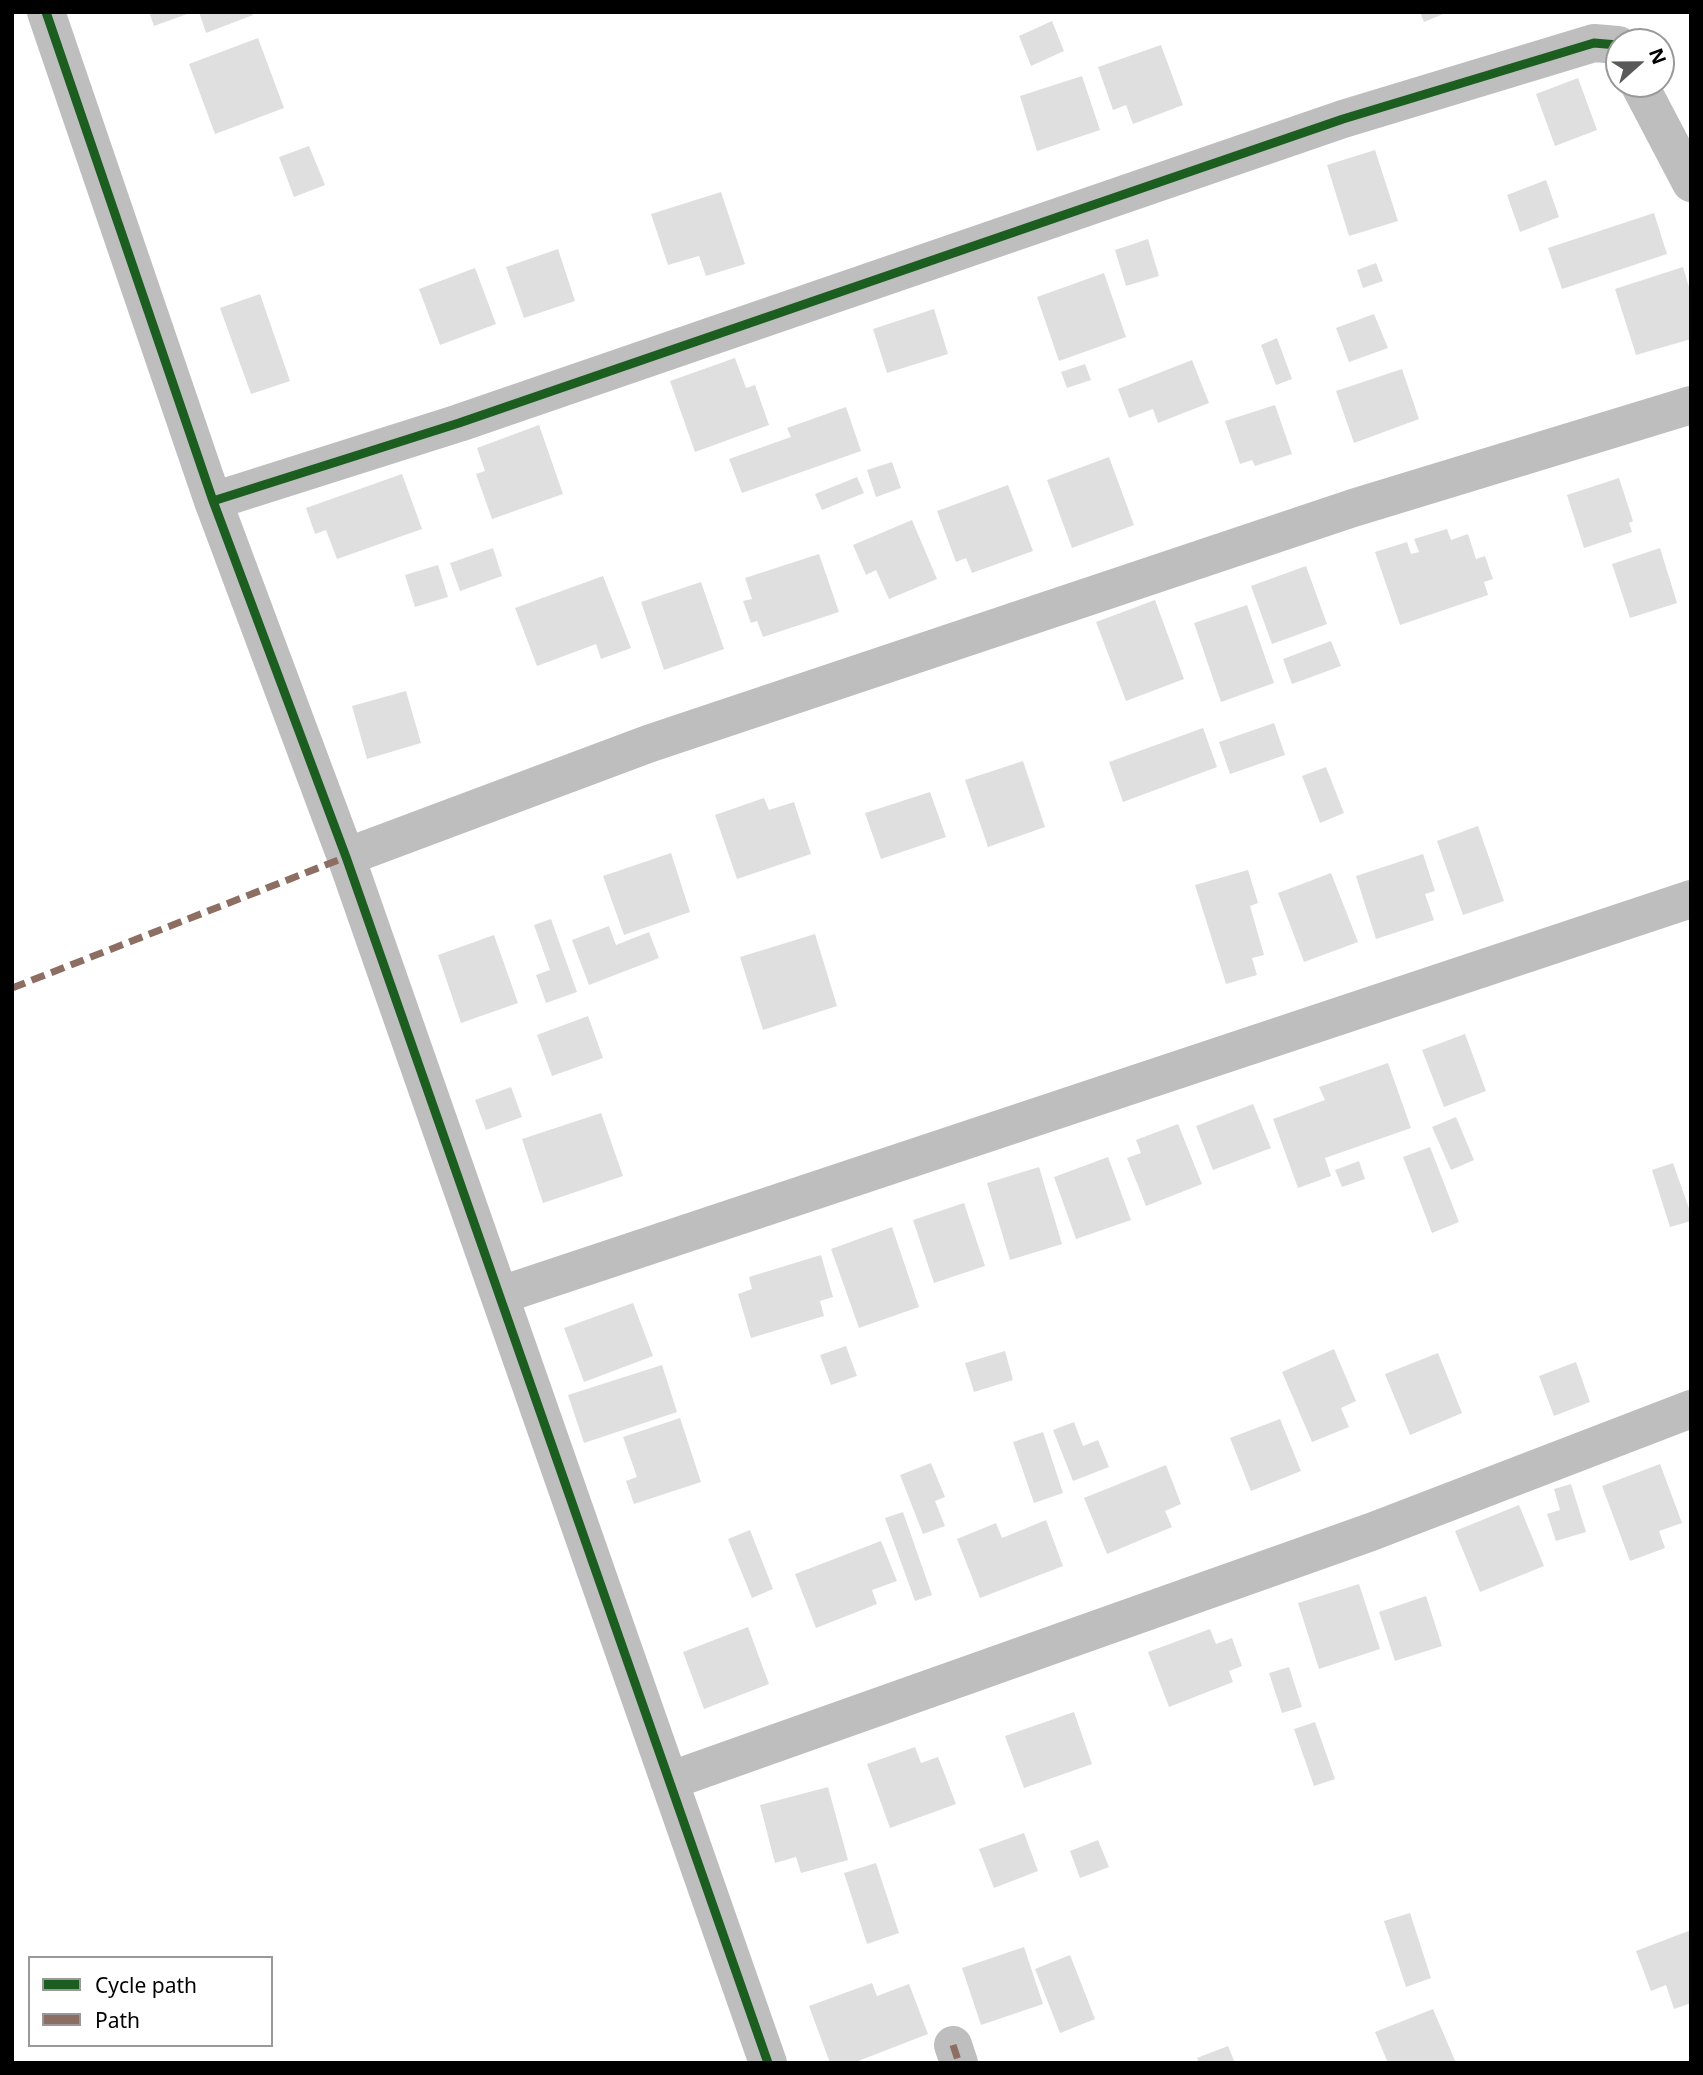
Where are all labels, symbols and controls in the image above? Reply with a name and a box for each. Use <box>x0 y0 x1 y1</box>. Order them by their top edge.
north arrow <box>1605 28 1675 98</box>
text: N <box>1643 44 1673 68</box>
legend <box>28 1956 273 2047</box>
text: Cycle path <box>95 1971 197 1999</box>
text: Path <box>95 2006 140 2034</box>

